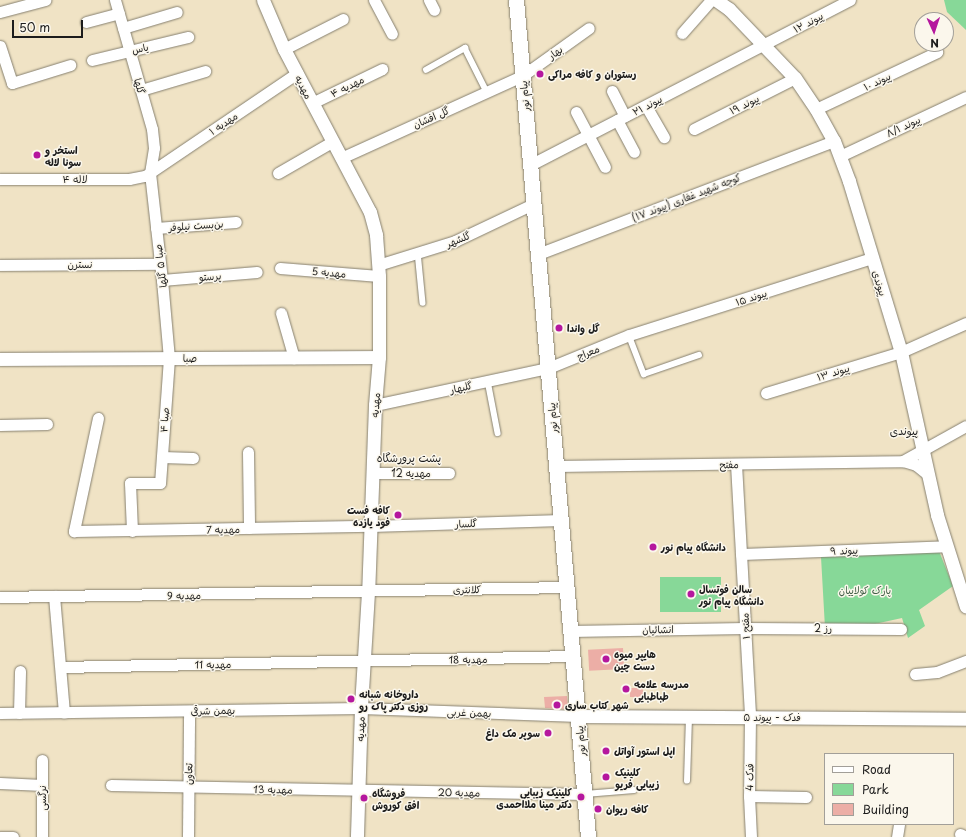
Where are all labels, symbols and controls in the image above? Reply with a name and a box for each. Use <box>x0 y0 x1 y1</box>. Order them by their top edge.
street label: پیوند ۱۲ <box>791 9 825 35</box>
scale bar <box>14 12 85 38</box>
north arrow <box>914 12 954 52</box>
text: 50 m <box>19 18 50 36</box>
text: N <box>930 35 939 52</box>
street label: یاس <box>130 40 150 56</box>
street label: بهار <box>545 43 565 61</box>
place label: رستوران و کافه مراکی <box>548 68 636 80</box>
marker: رستوران و کافه مراکی <box>535 69 545 79</box>
street label: پیوند ۱۰ <box>862 70 892 92</box>
street label: مهدیه <box>293 73 315 101</box>
street label: مهدیه ۴ <box>328 73 366 99</box>
street label: گلها <box>132 77 148 95</box>
street label: پیام نور <box>517 80 531 112</box>
street label: پیوند ۲۱ <box>630 92 664 118</box>
street label: پیوند ۱۹ <box>727 92 761 116</box>
street label: گل افشان <box>411 104 451 130</box>
street label: مهدیه ۱ <box>206 109 240 137</box>
street label: پیوند ۸/۱ <box>884 113 922 139</box>
place label: استخر و سونا لاله <box>45 143 81 166</box>
marker: استخر و سونا لاله <box>32 150 42 160</box>
street label: کوچه شهید غفاری (پیوند ۱۷) <box>630 171 742 223</box>
street label: لاله ۴ <box>63 173 87 185</box>
street label: بن‌بست نیلوفر <box>168 217 224 233</box>
street label: گلشهر <box>444 229 472 249</box>
street label: صبا ۵ گلها <box>151 244 169 288</box>
street label: نسترن <box>68 258 92 270</box>
street label: مهدیه 5 <box>311 265 347 279</box>
street label: پرستو <box>198 269 222 283</box>
street label: پیوندی <box>870 269 890 297</box>
street label: پیوند ۱۵ <box>734 286 768 308</box>
place label: گل واندا <box>567 322 600 334</box>
marker: گل واندا <box>554 323 564 333</box>
street label: معراج <box>575 342 601 362</box>
street label: صبا <box>183 352 197 364</box>
street label: پیوند ۱۳ <box>815 361 851 383</box>
street label: گلبهار <box>449 379 473 395</box>
street label: مهدیه <box>368 392 382 418</box>
street label: پیام نور <box>545 402 559 434</box>
street label: صبا ۴ <box>157 407 171 433</box>
district label: پیوندی <box>890 424 918 438</box>
district label: پشت پرورشگاه <box>377 451 441 465</box>
street label: مفتح <box>719 458 739 470</box>
street label: مهدیه 12 <box>391 467 431 479</box>
place label: کافه فست فود یازده <box>347 503 390 526</box>
marker: کافه فست فود یازده <box>393 510 403 520</box>
street label: گلسار <box>455 517 477 529</box>
street label: مهدیه 7 <box>206 523 240 535</box>
place label: دانشگاه پیام نور <box>661 541 726 553</box>
marker: دانشگاه پیام نور <box>648 542 658 552</box>
street label: پیوند ۹ <box>830 544 858 556</box>
place label: سالن فوتسال دانشگاه پیام نور <box>699 582 764 606</box>
street label: کلانتری <box>453 583 481 595</box>
park label: پارک کولاییان <box>839 584 891 596</box>
street label: مهدیه 9 <box>167 589 201 601</box>
marker: سالن فوتسال دانشگاه پیام نور <box>686 589 696 599</box>
street label: مفتح ۱ <box>738 613 752 639</box>
street label: رز 2 <box>814 622 832 634</box>
street label: انشائیان <box>642 623 674 635</box>
place label: هایپر میوه دست چین <box>614 647 656 670</box>
street label: مهدیه 18 <box>448 653 488 665</box>
marker: هایپر میوه دست چین <box>601 654 611 664</box>
street label: مهدیه 11 <box>195 658 231 670</box>
place label: مدرسه علامه طباطبایی <box>634 677 689 700</box>
marker: مدرسه علامه طباطبایی <box>621 684 631 694</box>
place label: داروخانه شبانه روزی دکتر پاک رو <box>359 687 428 710</box>
marker: داروخانه شبانه روزی دکتر پاک رو <box>346 694 356 704</box>
place label: شهر کتاب ساری <box>565 699 629 711</box>
marker: شهر کتاب ساری <box>552 700 562 710</box>
street label: بهمن شرقی <box>191 704 235 716</box>
street label: بهمن غربی <box>447 705 491 719</box>
street label: فدک - پیوند ۵ <box>743 711 801 723</box>
street label: مهدیه <box>354 716 366 742</box>
street label: پیام نور <box>573 725 587 757</box>
place label: سوپر مک داغ <box>486 727 540 739</box>
marker: سوپر مک داغ <box>543 728 553 738</box>
place label: اپل استور آواتل <box>614 745 675 757</box>
marker: اپل استور آواتل <box>601 746 611 756</box>
legend <box>824 753 954 825</box>
text: Road <box>862 760 891 778</box>
street label: تعاون <box>182 763 194 785</box>
street label: فدک 4 <box>743 763 755 791</box>
place label: کلینیک زیبایی فریو <box>615 765 659 788</box>
marker: کلینیک زیبایی فریو <box>600 771 612 783</box>
text: Park <box>862 780 889 798</box>
street label: مهدیه 13 <box>253 783 293 795</box>
street label: نرگسی <box>36 785 48 811</box>
place label: کلینیک زیبایی دکتر مینا ملااحمدی <box>496 785 572 808</box>
place label: فروشگاه افق کوروش <box>372 786 419 810</box>
street label: مهدیه 20 <box>438 786 480 798</box>
marker: کلینیک زیبایی دکتر مینا ملااحمدی <box>575 791 587 803</box>
marker: فروشگاه افق کوروش <box>359 793 369 803</box>
text: Building <box>862 800 909 818</box>
place label: کافه ریوان <box>606 803 649 815</box>
marker: کافه ریوان <box>593 804 603 814</box>

